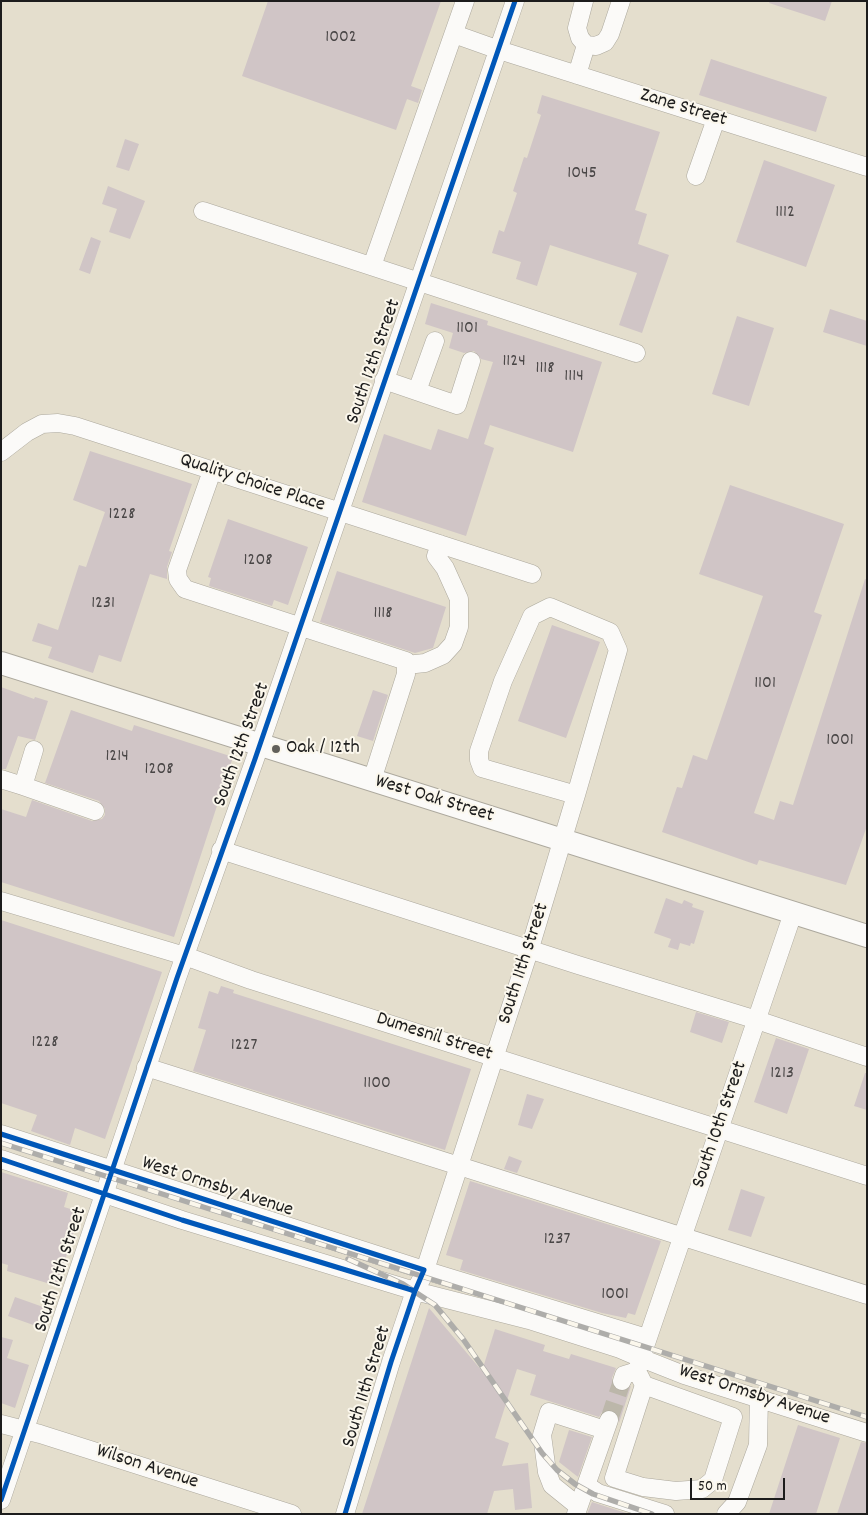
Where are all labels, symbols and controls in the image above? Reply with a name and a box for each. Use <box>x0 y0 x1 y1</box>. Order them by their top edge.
house number: 1002 <box>325 28 357 50</box>
street label: Zane Street <box>637 84 729 134</box>
house number: 1045 <box>567 164 597 186</box>
house number: 1112 <box>775 203 795 225</box>
street label: South 12th Street <box>342 296 408 428</box>
house number: 1101 <box>456 319 478 341</box>
house number: 1124 <box>502 352 526 374</box>
house number: 1118 <box>535 359 555 381</box>
house number: 1114 <box>564 367 584 389</box>
street label: Quality Choice Place <box>176 449 328 519</box>
house number: 1228 <box>109 505 135 527</box>
house number: 1208 <box>244 551 272 573</box>
house number: 1231 <box>91 594 115 616</box>
house number: 1118 <box>373 604 393 626</box>
house number: 1101 <box>754 674 776 696</box>
street label: South 12th Street <box>209 680 277 810</box>
house number: 1001 <box>826 731 854 753</box>
place label: Oak / 12th <box>286 737 360 761</box>
marker: Oak / 12th <box>270 743 282 755</box>
house number: 1214 <box>105 747 129 769</box>
house number: 1208 <box>145 760 173 782</box>
street label: West Oak Street <box>372 771 496 829</box>
street label: South 11th Street <box>494 900 556 1028</box>
street label: Dumesnil Street <box>373 1008 495 1068</box>
house number: 1228 <box>32 1033 58 1055</box>
house number: 1227 <box>231 1036 257 1058</box>
street label: South 10th Street <box>688 1058 754 1192</box>
house number: 1213 <box>770 1064 794 1086</box>
house number: 1100 <box>363 1074 391 1096</box>
street label: West Ormsby Avenue <box>138 1152 296 1224</box>
street label: South 12th Street <box>30 1204 94 1336</box>
house number: 1237 <box>544 1230 570 1252</box>
house number: 1001 <box>601 1285 629 1307</box>
street label: South 11th Street <box>338 1323 398 1451</box>
street label: West Ormsby Avenue <box>675 1360 833 1432</box>
street label: Wilson Avenue <box>93 1440 201 1496</box>
scale bar <box>693 1468 788 1500</box>
text: 50 m <box>698 1476 727 1498</box>

